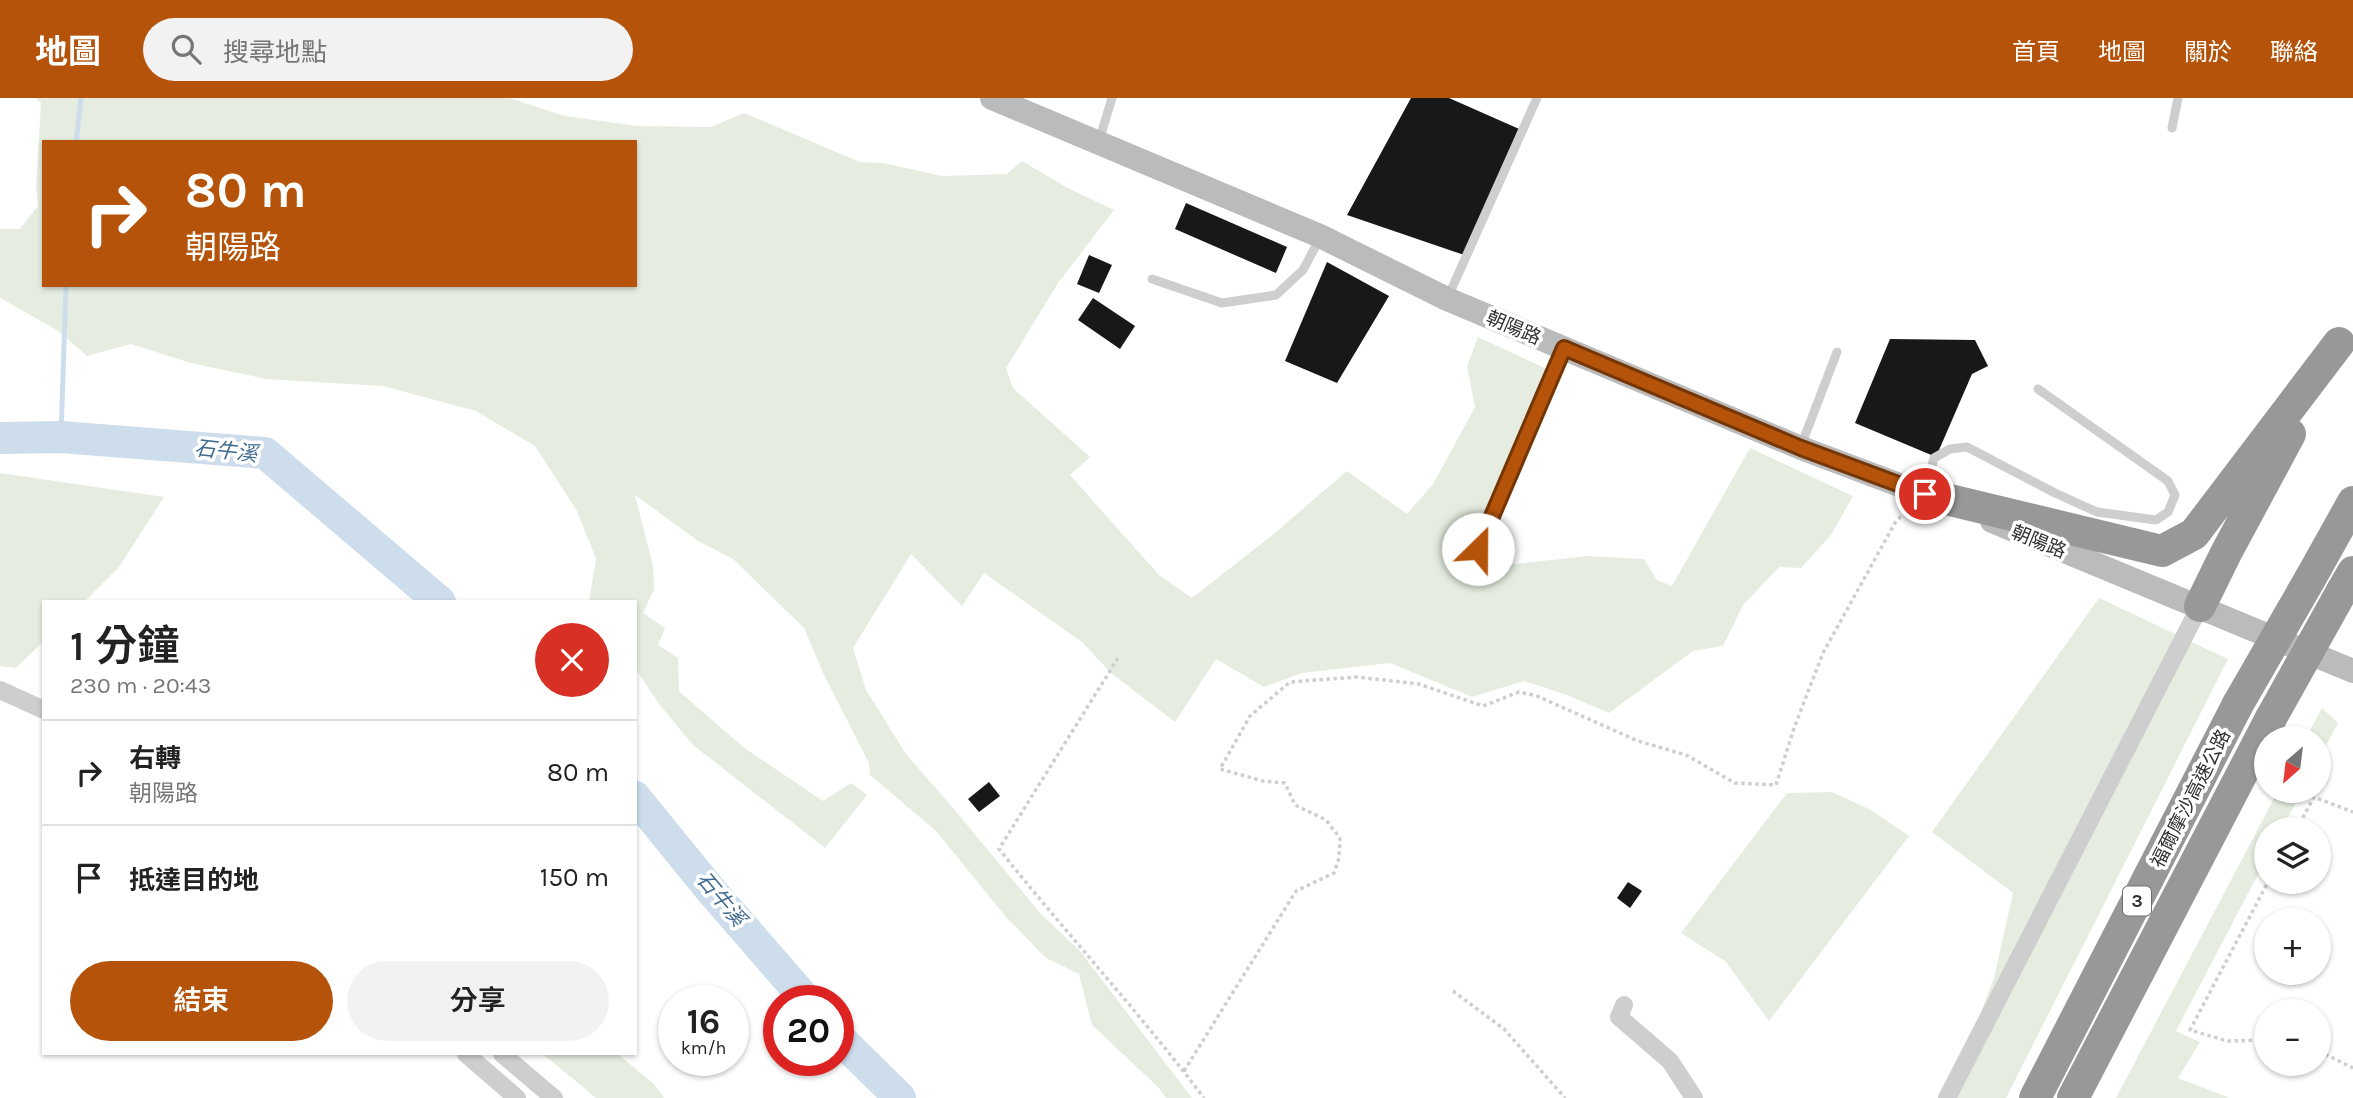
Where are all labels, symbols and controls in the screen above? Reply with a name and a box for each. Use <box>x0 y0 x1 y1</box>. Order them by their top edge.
search box <box>143 18 633 81</box>
icon: search <box>167 30 205 68</box>
text: 地圖 <box>35 33 101 71</box>
text: 搜尋地點 <box>223 37 327 68</box>
text: 首頁 <box>2012 38 2060 66</box>
text: 地圖 <box>2098 38 2146 66</box>
text: 關於 <box>2184 38 2232 66</box>
text: 聯絡 <box>2270 38 2318 66</box>
text: 80 m <box>185 162 307 219</box>
icon: right <box>70 168 161 259</box>
text: 朝陽路 <box>185 229 281 266</box>
street label: 朝陽路 <box>1483 307 1544 349</box>
water label: 石牛溪 <box>193 436 262 467</box>
pin <box>1895 464 1955 524</box>
icon: arrive <box>1906 475 1944 513</box>
position arrow <box>1441 512 1515 586</box>
street label: 朝陽路 <box>2008 521 2069 563</box>
text: 1 分鐘 <box>70 621 179 671</box>
button: close <box>535 623 609 697</box>
text: 230 m · 20:43 <box>70 672 211 699</box>
street label: 福爾摩沙高速公路 <box>2147 726 2235 871</box>
north arrow <box>2254 726 2331 803</box>
map controls <box>2254 726 2331 1076</box>
text: 右轉 <box>129 743 181 774</box>
icon: right <box>70 754 108 792</box>
text: 80 m <box>547 757 609 788</box>
text: 朝陽路 <box>129 780 198 807</box>
button: layers <box>2254 817 2331 894</box>
icon: arrive <box>70 859 108 897</box>
text: 150 m <box>540 862 609 893</box>
text: 抵達目的地 <box>129 865 259 896</box>
water label: 石牛溪 <box>692 867 752 933</box>
road number: 3 <box>2123 886 2151 916</box>
button: + <box>2254 908 2331 985</box>
button: 結束 <box>70 961 333 1041</box>
button: 分享 <box>347 961 609 1041</box>
speed limit sign: 20 <box>763 985 854 1076</box>
button: − <box>2254 999 2331 1076</box>
text: 16 <box>687 1001 720 1042</box>
text: km/h <box>681 1037 726 1059</box>

